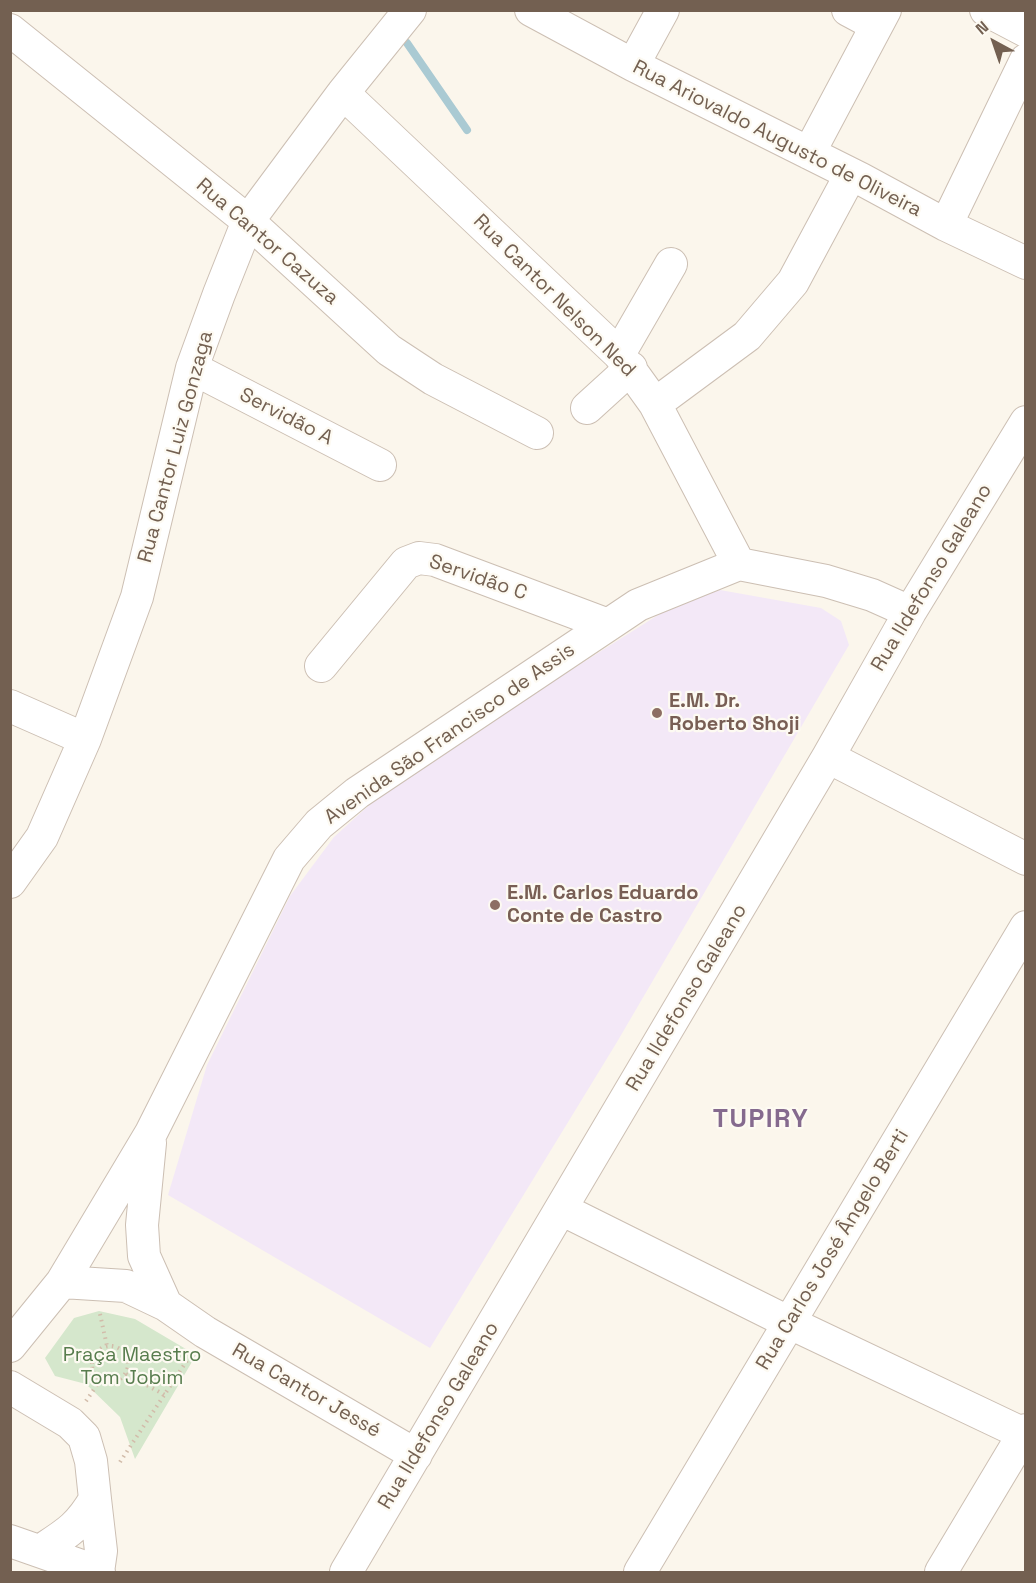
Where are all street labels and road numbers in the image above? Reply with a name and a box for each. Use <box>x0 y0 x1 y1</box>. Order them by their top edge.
street label: Rua Ariovaldo Augusto de Oliveira <box>628 55 926 223</box>
street label: Rua Cantor Cazuza <box>191 174 343 310</box>
street label: Rua Cantor Nelson Ned <box>468 210 640 382</box>
street label: Rua Cantor Luiz Gonzaga <box>133 328 219 566</box>
street label: Servidão A <box>235 383 337 451</box>
street label: Rua Ildefonso Galeano <box>867 480 997 676</box>
street label: Servidão C <box>426 550 530 606</box>
street label: Avenida São Francisco de Assis <box>320 638 580 830</box>
street label: Rua Ildefonso Galeano <box>622 900 752 1096</box>
street label: Rua Carlos José Ângelo Berti <box>752 1125 914 1375</box>
street label: Rua Ildefonso Galeano <box>374 1318 504 1514</box>
street label: Rua Cantor Jessé <box>227 1339 385 1443</box>

